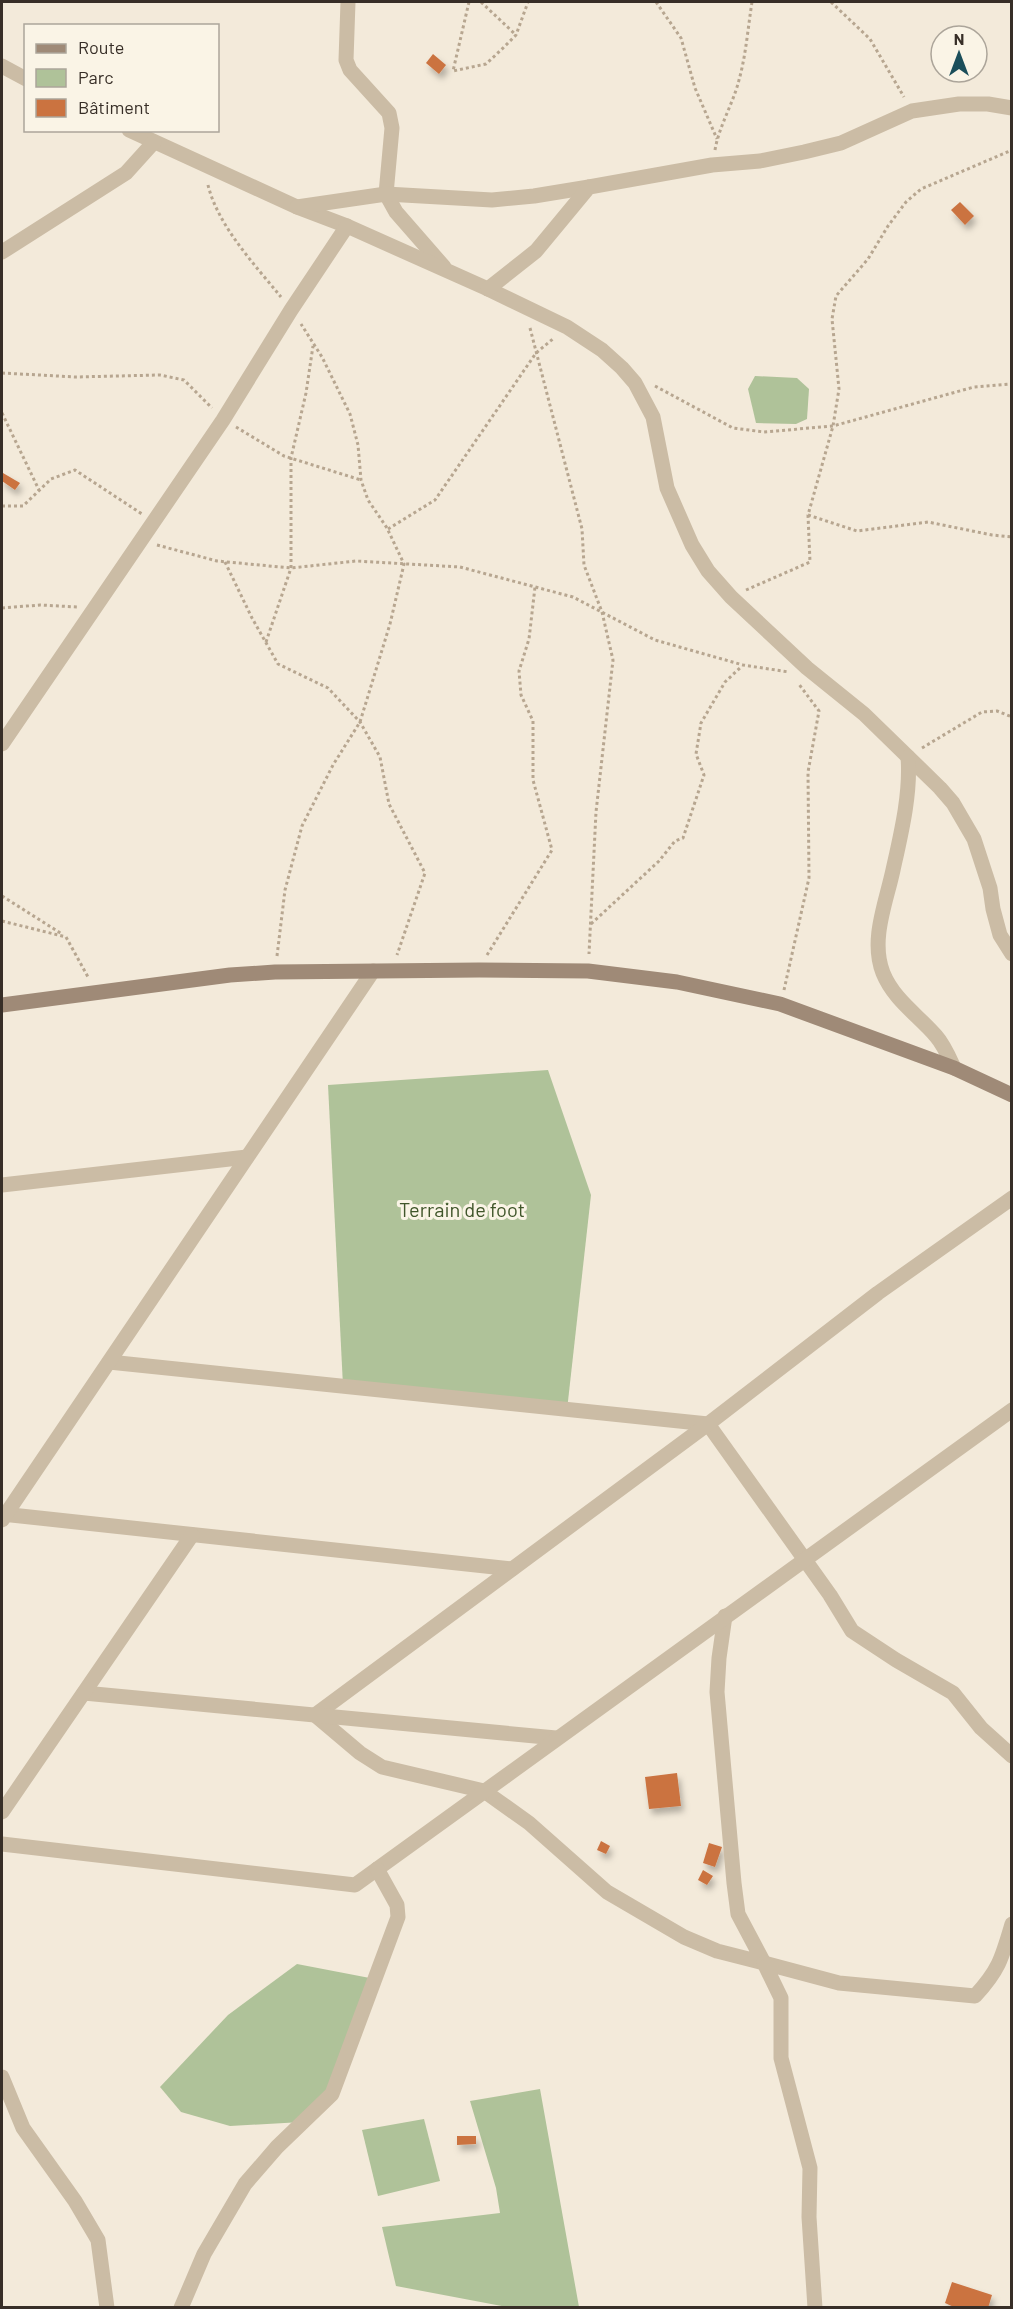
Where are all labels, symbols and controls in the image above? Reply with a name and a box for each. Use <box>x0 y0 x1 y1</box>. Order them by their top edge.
legend <box>24 24 219 132</box>
north arrow <box>929 24 989 84</box>
text: N <box>954 29 964 48</box>
text: Route <box>78 36 124 58</box>
text: Parc <box>78 66 114 88</box>
text: Bâtiment <box>78 96 150 118</box>
park label: Terrain de foot <box>399 1197 525 1221</box>

